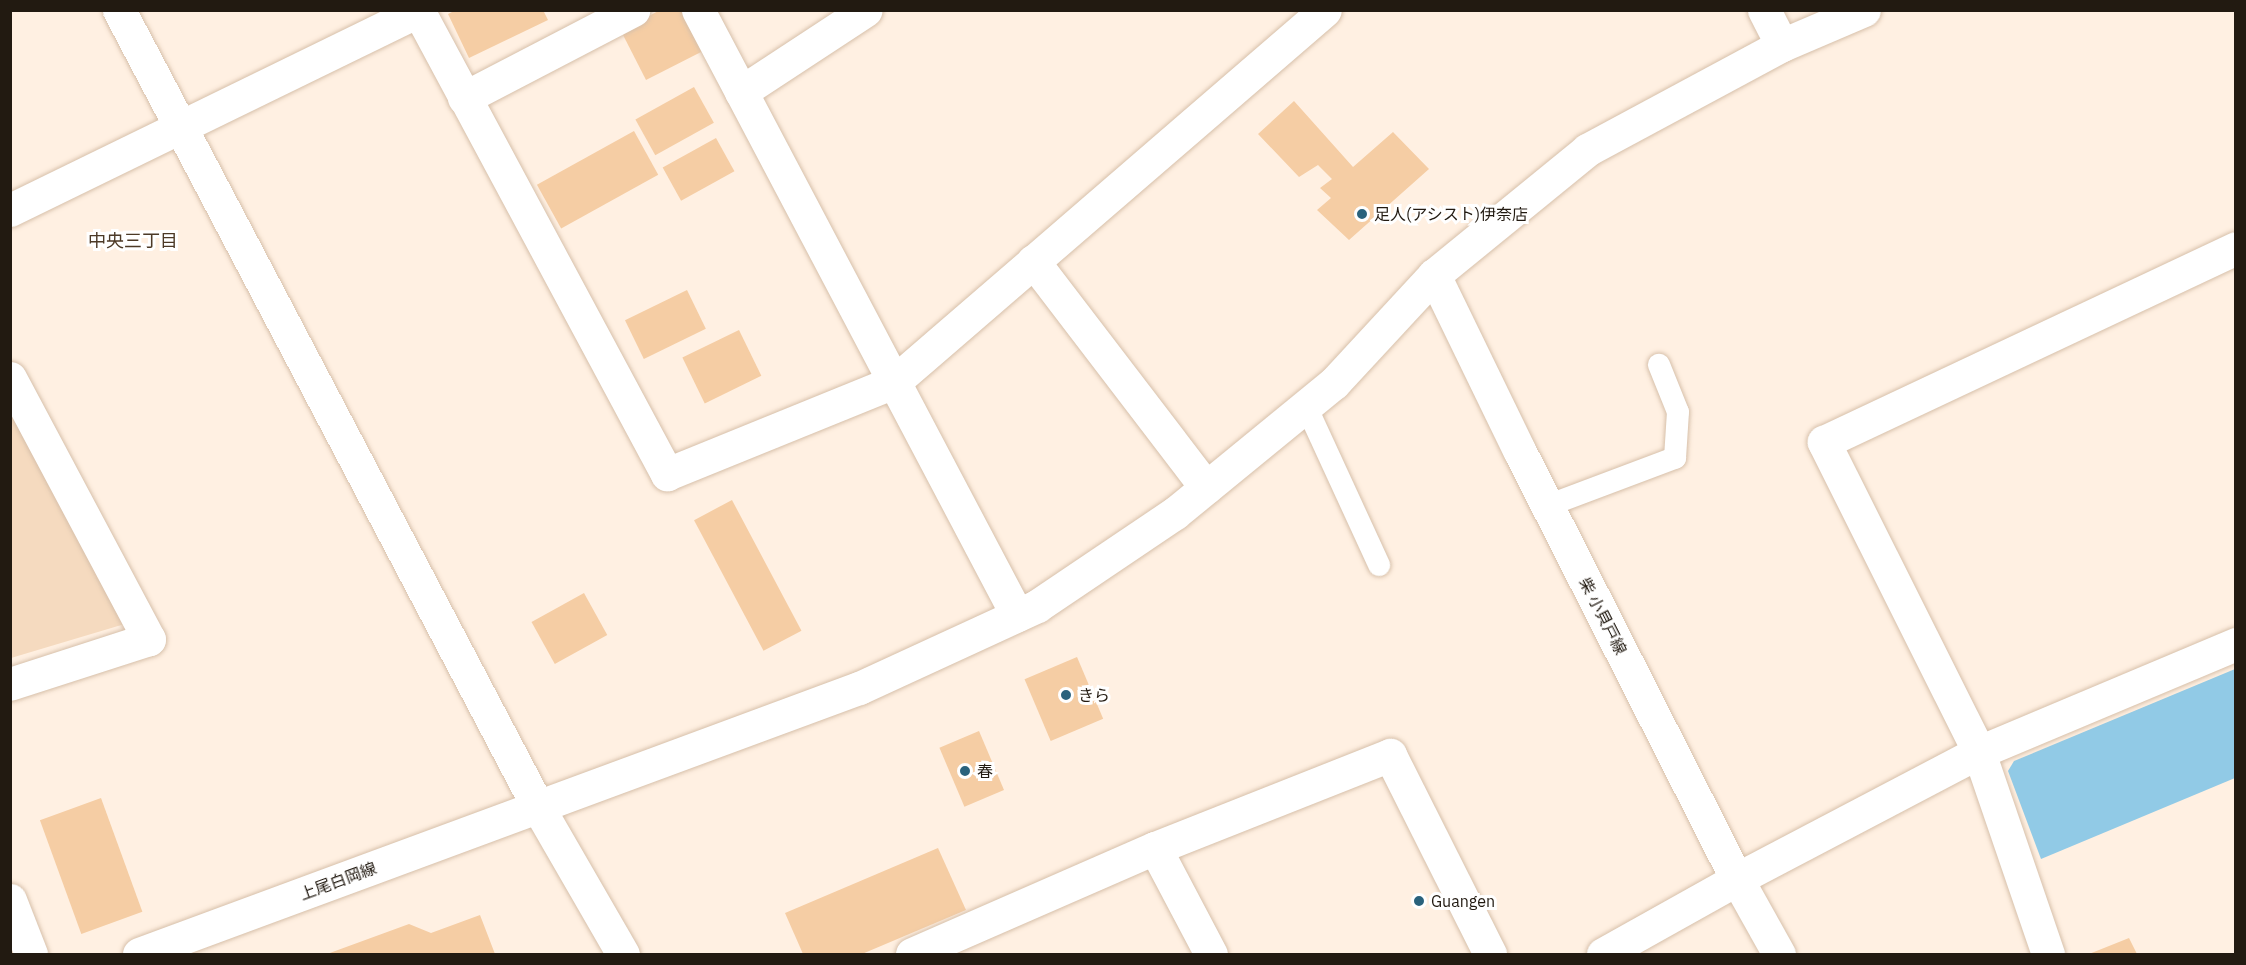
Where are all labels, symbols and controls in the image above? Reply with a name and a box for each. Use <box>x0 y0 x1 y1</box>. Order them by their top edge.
place label: 足人(アシスト)伊奈店 <box>1374 204 1529 224</box>
marker: 足人(アシスト)伊奈店 <box>1355 207 1369 221</box>
district label: 中央三丁目 <box>88 230 178 252</box>
street label: 柴 小貝戸線 <box>1575 574 1631 658</box>
place label: きら <box>1078 685 1110 705</box>
marker: きら <box>1059 688 1073 702</box>
place label: 春 <box>977 761 993 781</box>
marker: 春 <box>958 764 972 778</box>
street label: 上尾白岡線 <box>297 858 379 904</box>
place label: Guangen <box>1431 891 1495 911</box>
marker: Guangen <box>1412 894 1426 908</box>

